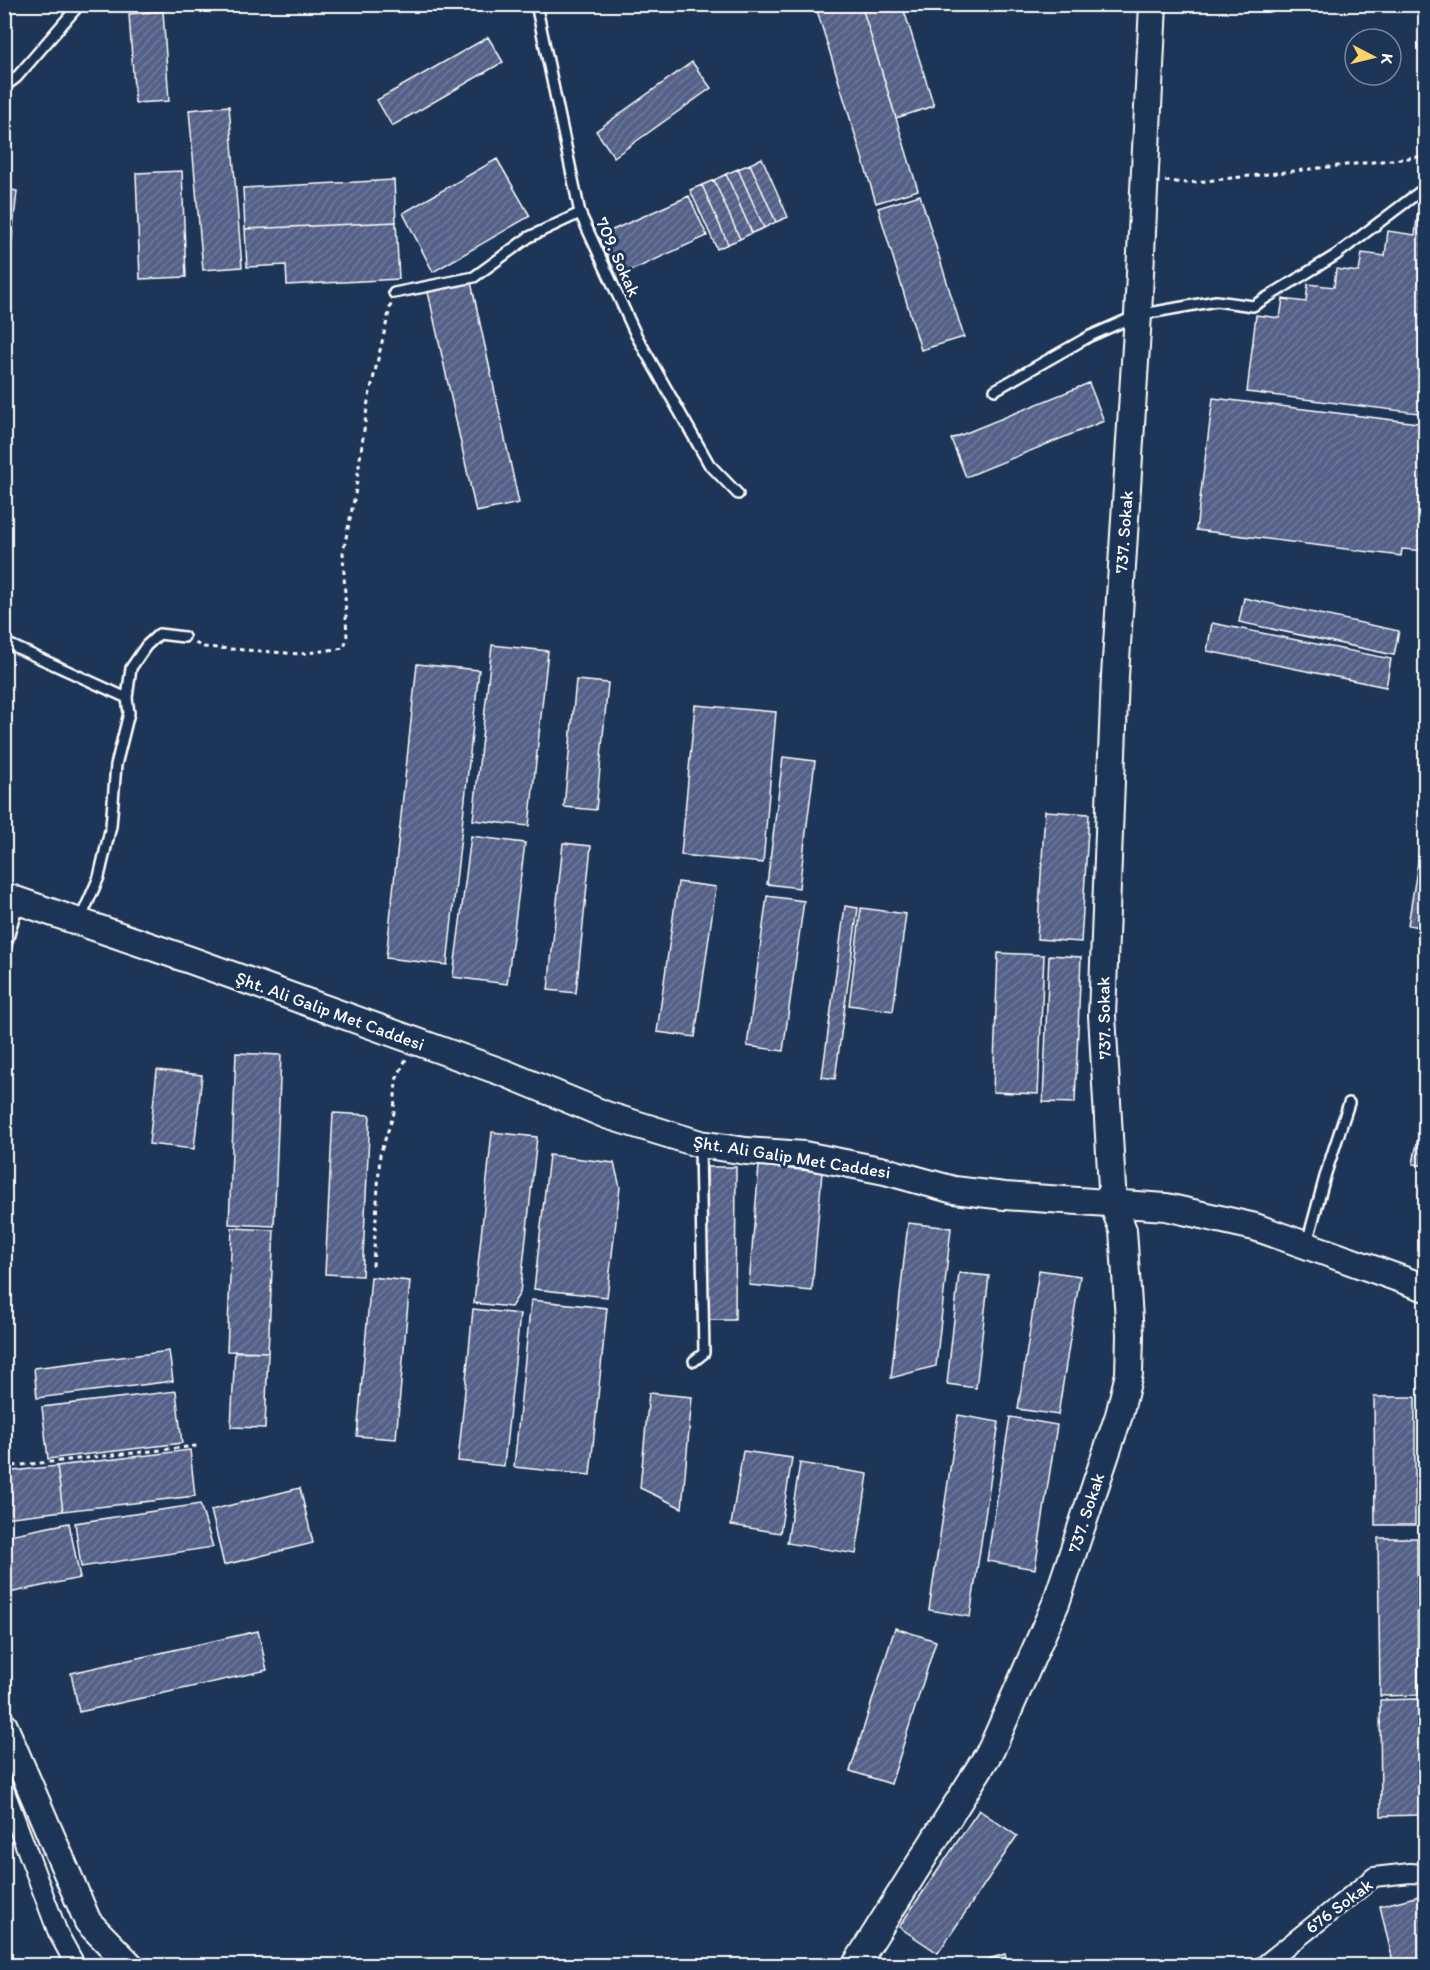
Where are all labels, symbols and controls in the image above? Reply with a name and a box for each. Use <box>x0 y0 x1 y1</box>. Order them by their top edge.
north arrow <box>1343 27 1403 87</box>
text: K <box>1377 53 1397 66</box>
street label: 709. Sokak <box>591 214 645 300</box>
street label: 737. Sokak <box>1110 490 1138 574</box>
street label: Şht. Ali Galip Met Caddesi <box>233 967 427 1055</box>
street label: 737. Sokak <box>1092 976 1116 1060</box>
street label: Şht. Ali Galip Met Caddesi <box>692 1131 892 1183</box>
street label: 737. Sokak <box>1063 1470 1109 1556</box>
street label: 676 Sokak <box>1301 1874 1377 1938</box>

